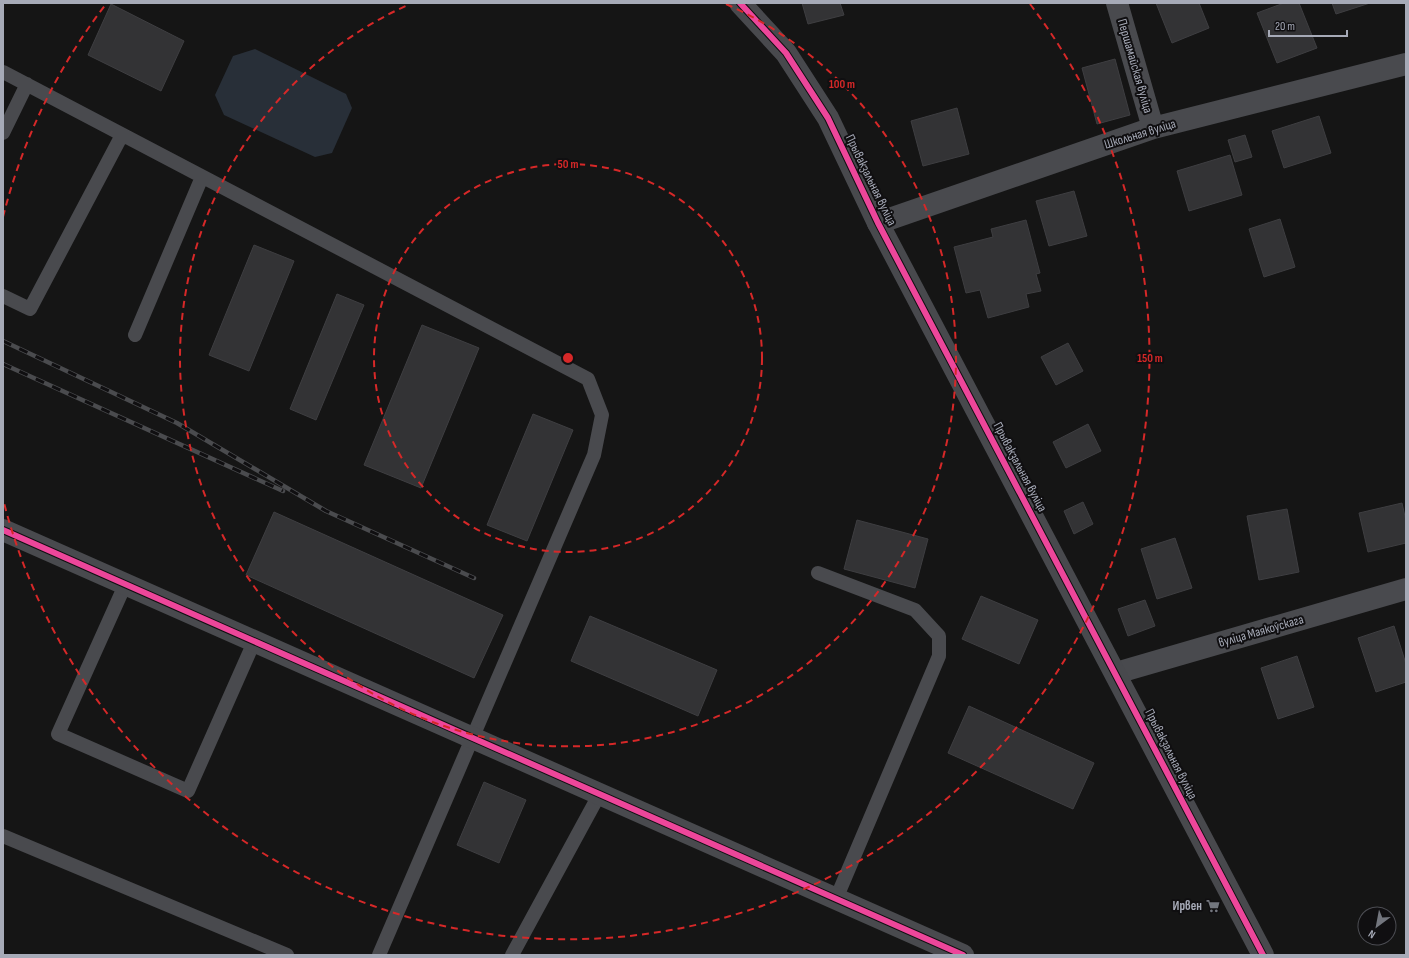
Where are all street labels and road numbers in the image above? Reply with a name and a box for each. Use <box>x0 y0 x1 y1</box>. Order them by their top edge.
street label: Першамайская вуліца <box>1114 17 1156 115</box>
street label: Школьная вуліца <box>1102 116 1178 152</box>
street label: Прывакзальная вуліца <box>842 132 900 228</box>
street label: Прывакзальная вуліца <box>990 419 1050 515</box>
street label: вуліца Маякоўскага <box>1217 611 1305 651</box>
street label: Прывакзальная вуліца <box>1141 706 1201 802</box>

